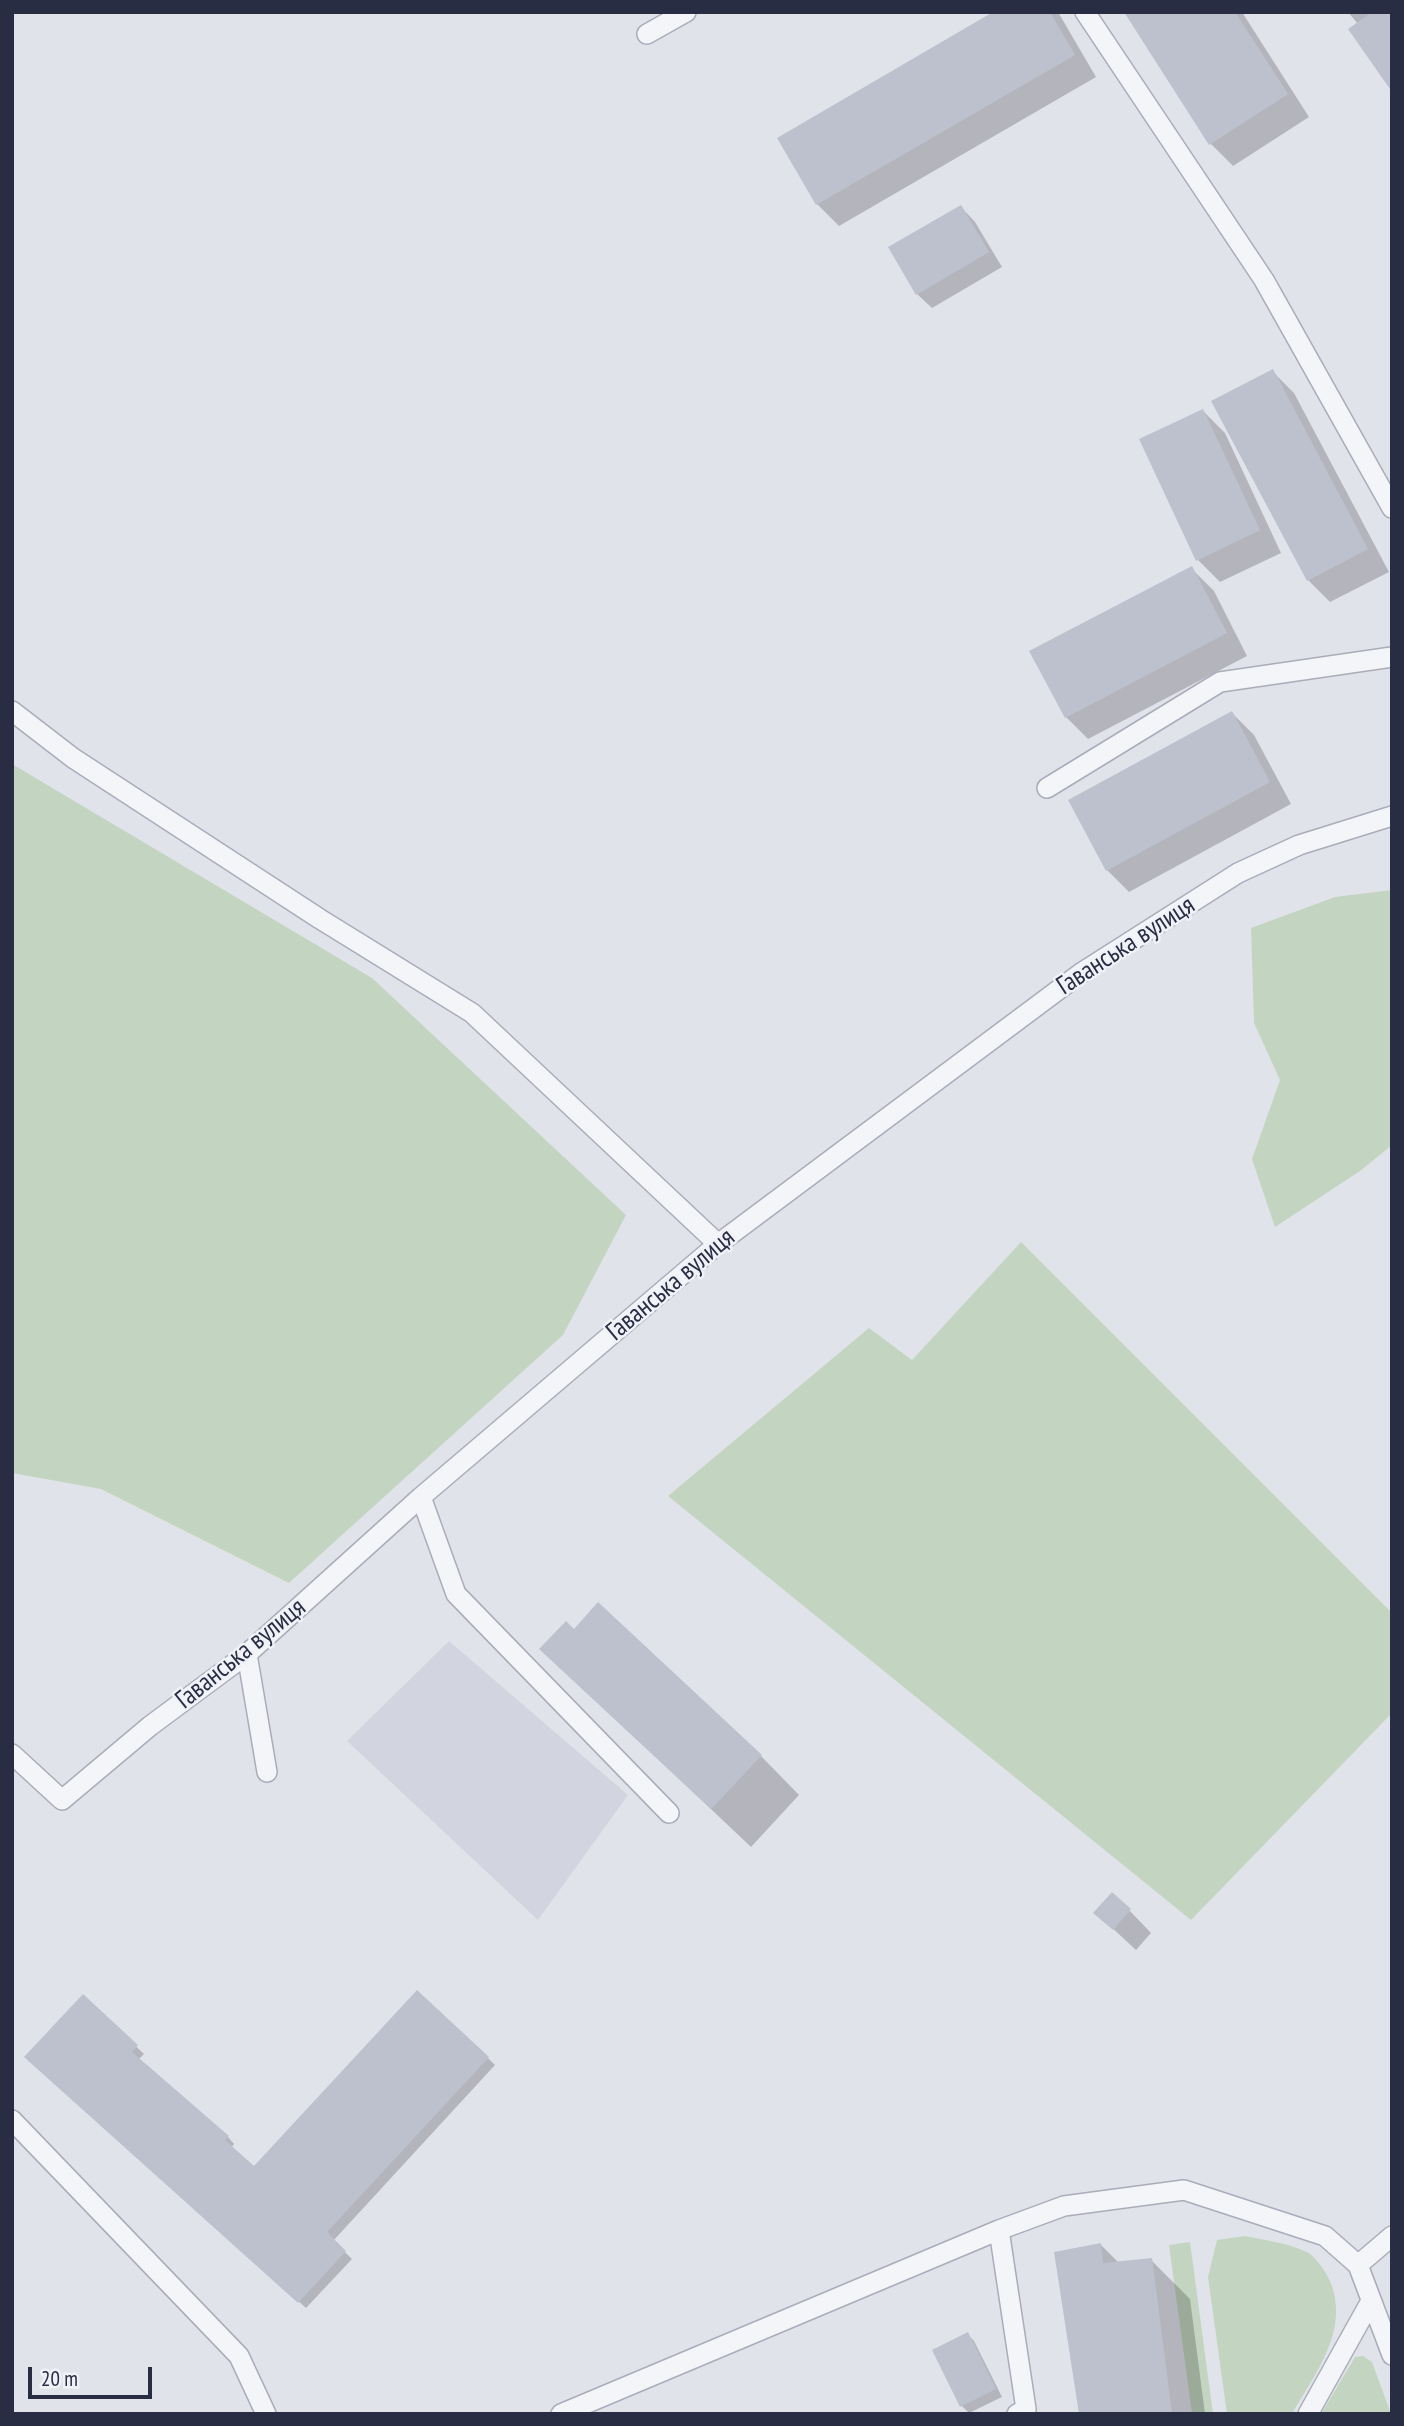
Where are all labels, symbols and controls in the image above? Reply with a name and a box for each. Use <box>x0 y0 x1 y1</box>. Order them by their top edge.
street label: Гаванська вулиця <box>1051 890 1201 1002</box>
street label: Гаванська вулиця <box>600 1222 742 1348</box>
street label: Гаванська вулиця <box>170 1592 312 1716</box>
scale bar <box>32 2352 156 2396</box>
text: 20 m <box>41 2365 78 2392</box>

